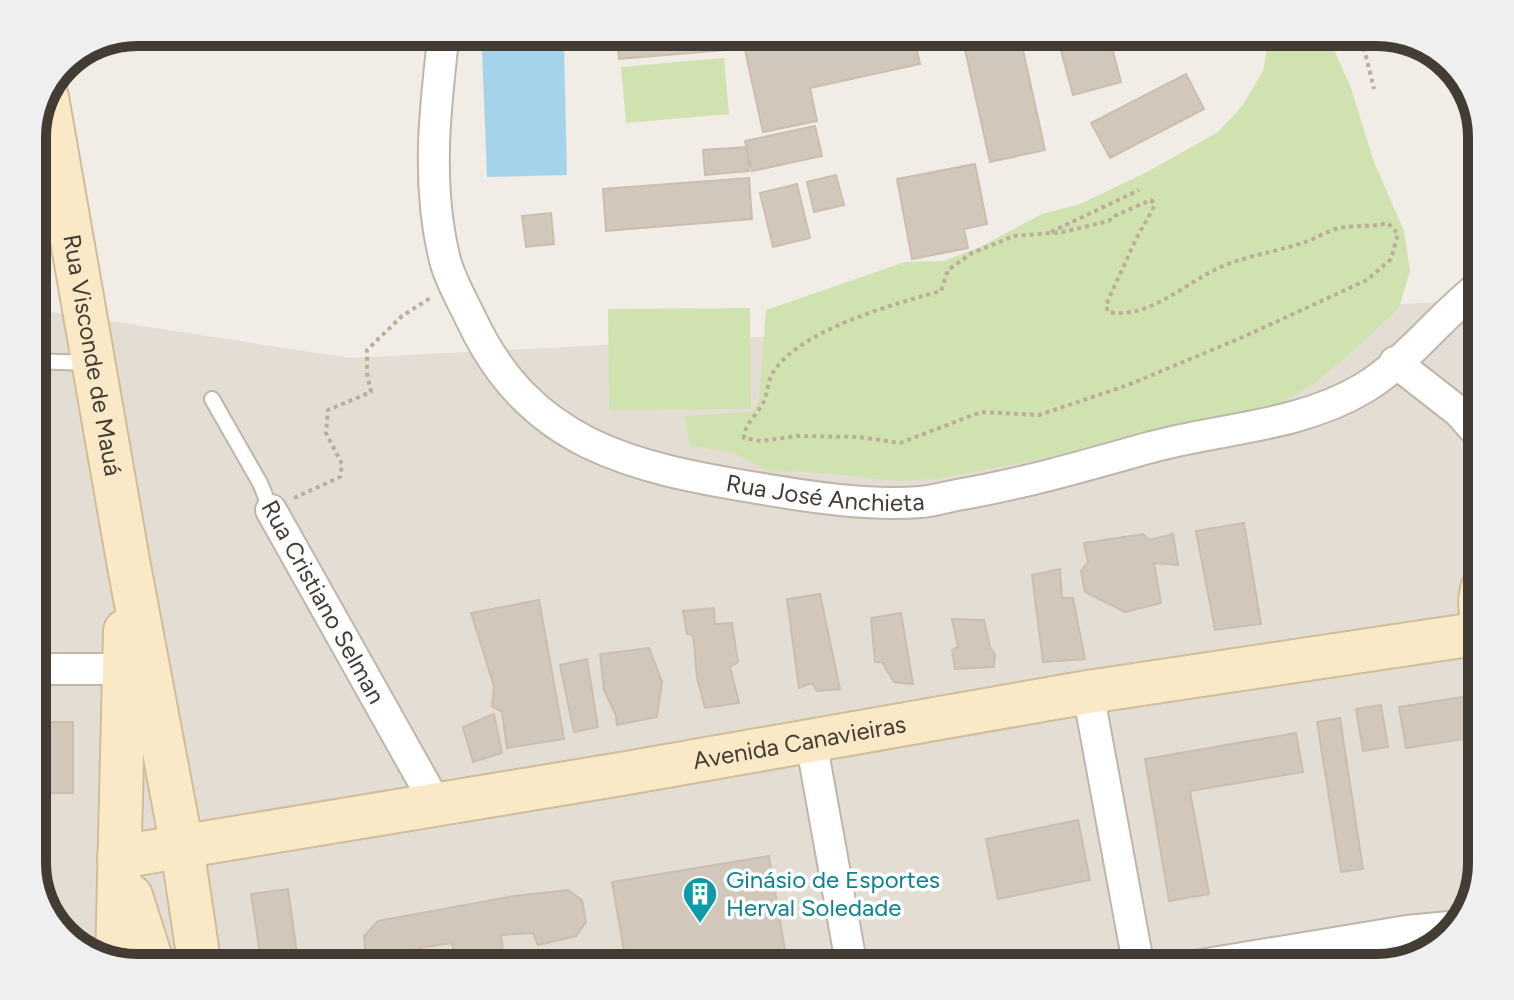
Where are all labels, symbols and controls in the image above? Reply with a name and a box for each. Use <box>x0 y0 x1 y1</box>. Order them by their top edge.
street label: Rua Visconde de Mauá <box>57 232 128 478</box>
street label: Rua José Anchieta <box>724 468 925 517</box>
street label: Rua Cristiano Selman <box>255 495 391 709</box>
street label: Avenida Canavieiras <box>691 709 908 775</box>
place label: Ginásio de Esportes Herval Soledade <box>726 865 940 922</box>
building icon: Ginásio de Esportes Herval Soledade <box>681 875 719 925</box>

